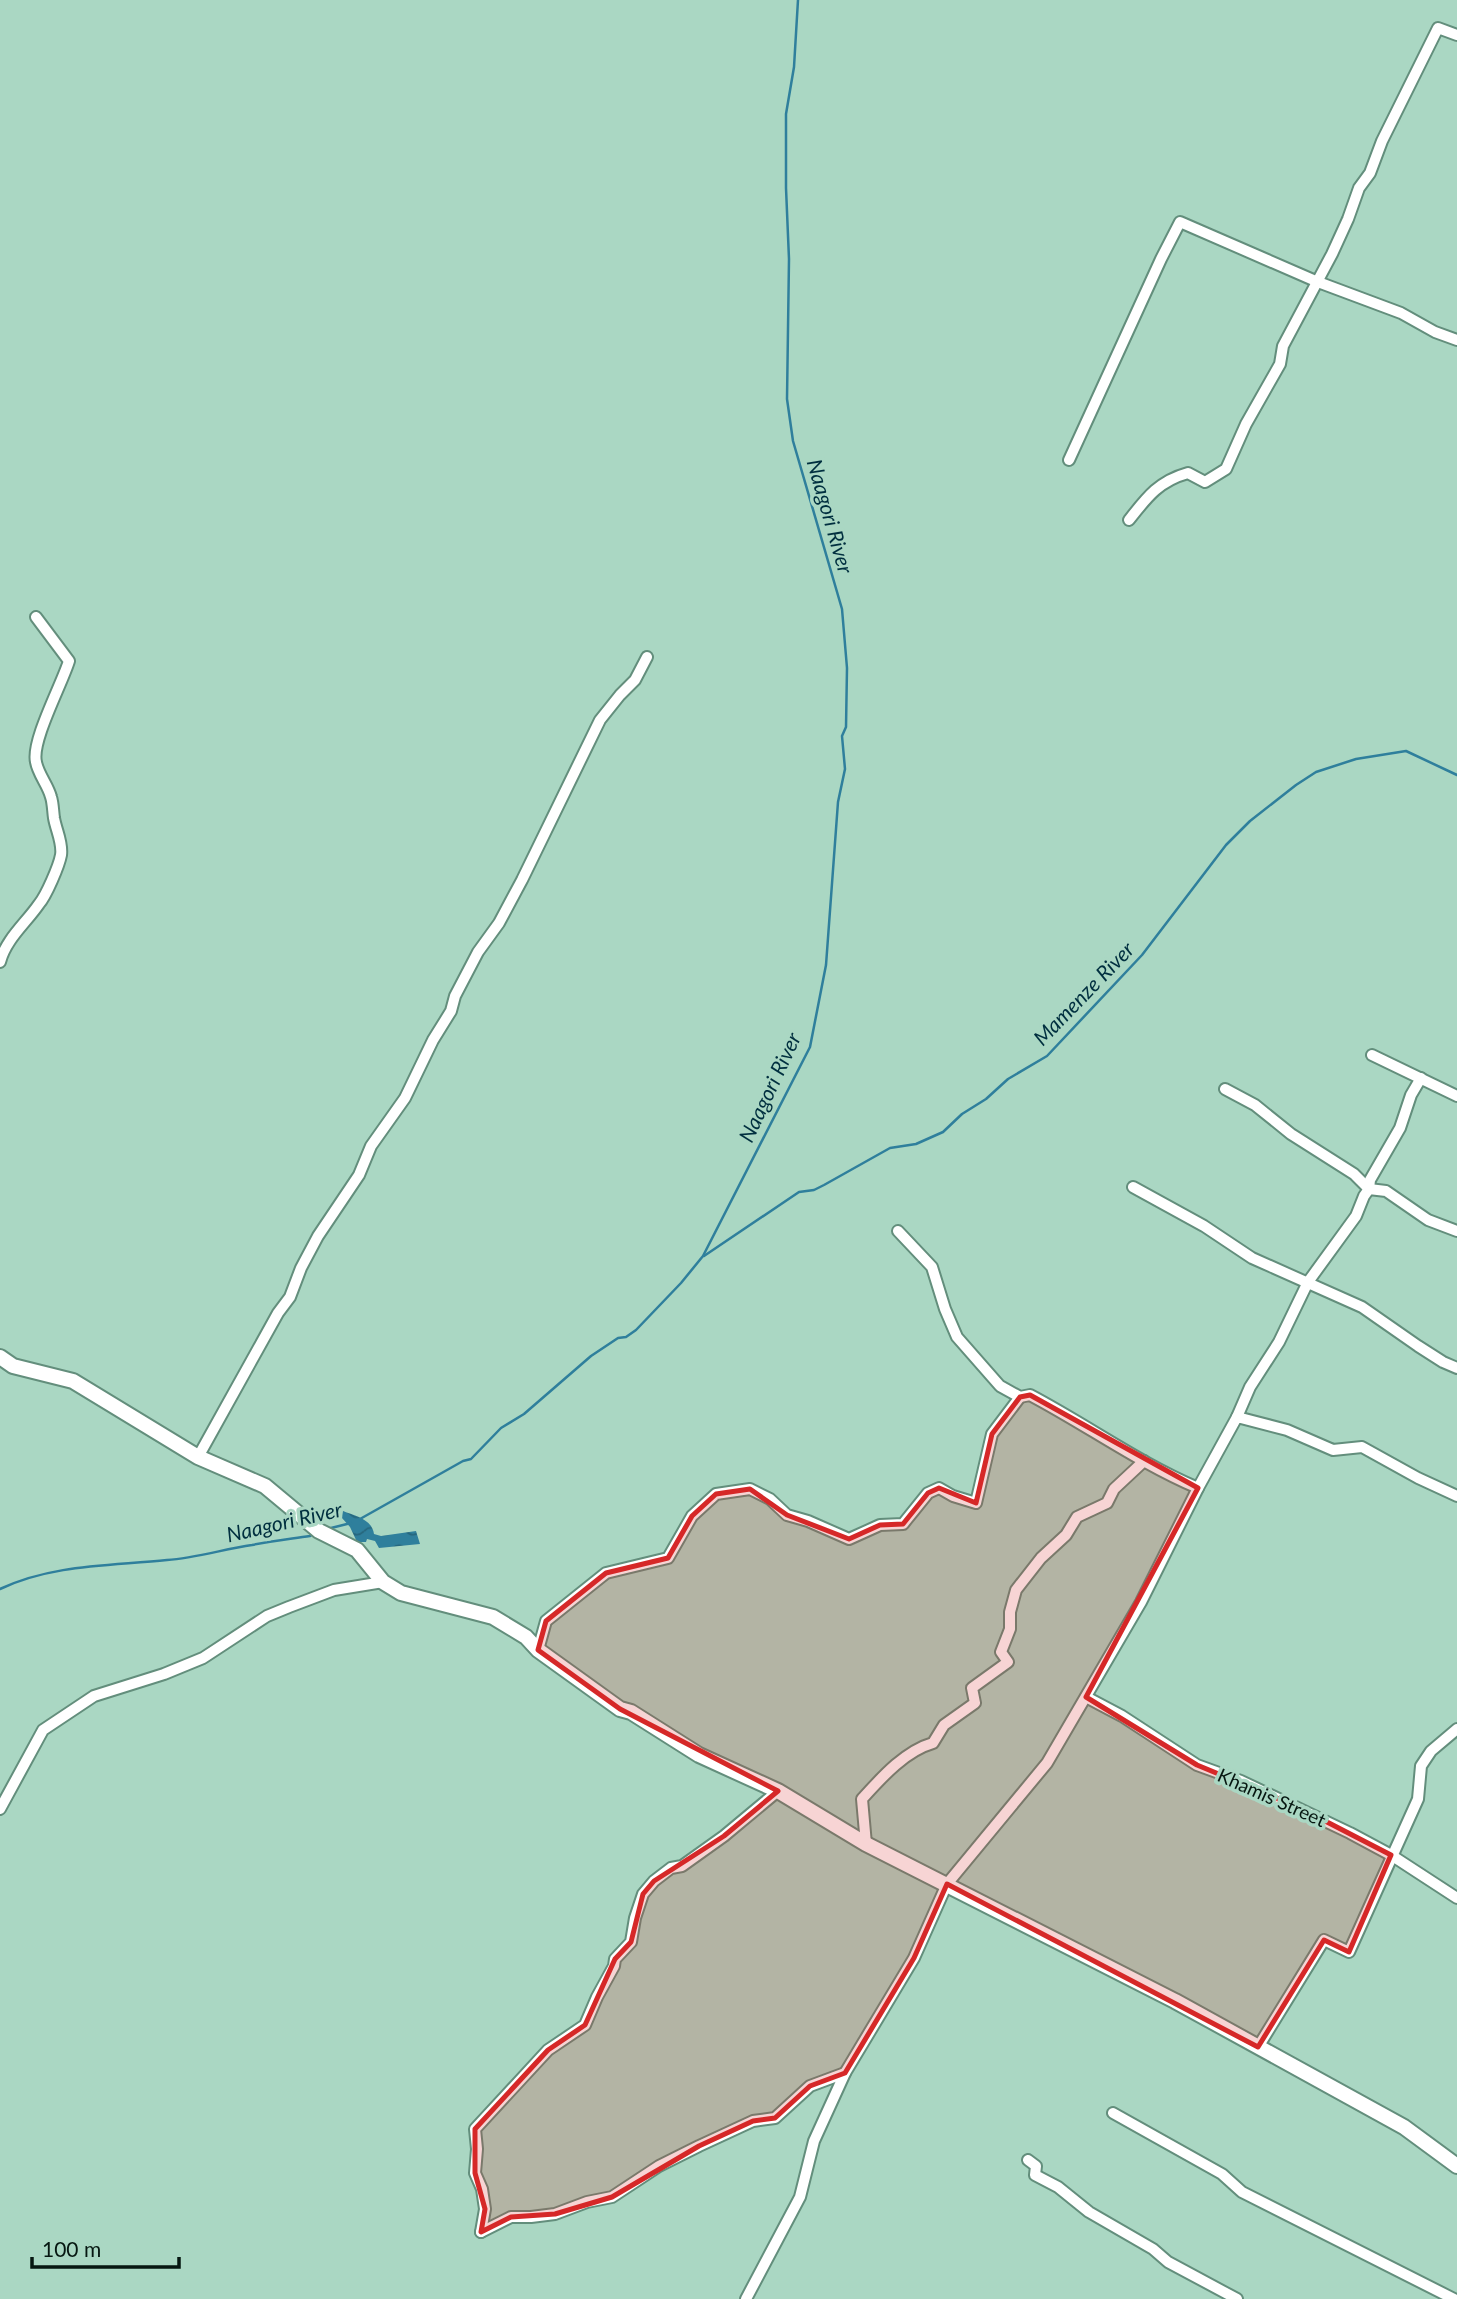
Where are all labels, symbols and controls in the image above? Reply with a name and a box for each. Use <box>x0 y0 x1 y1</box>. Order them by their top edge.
water label: Naagori River <box>803 456 859 577</box>
water label: Mamenze River <box>1028 936 1139 1050</box>
water label: Naagori River <box>733 1028 806 1146</box>
water label: Naagori River <box>224 1495 345 1546</box>
street label: Khamis Street <box>1214 1763 1330 1831</box>
scale bar <box>32 2226 178 2270</box>
text: 100 m <box>42 2236 101 2261</box>

